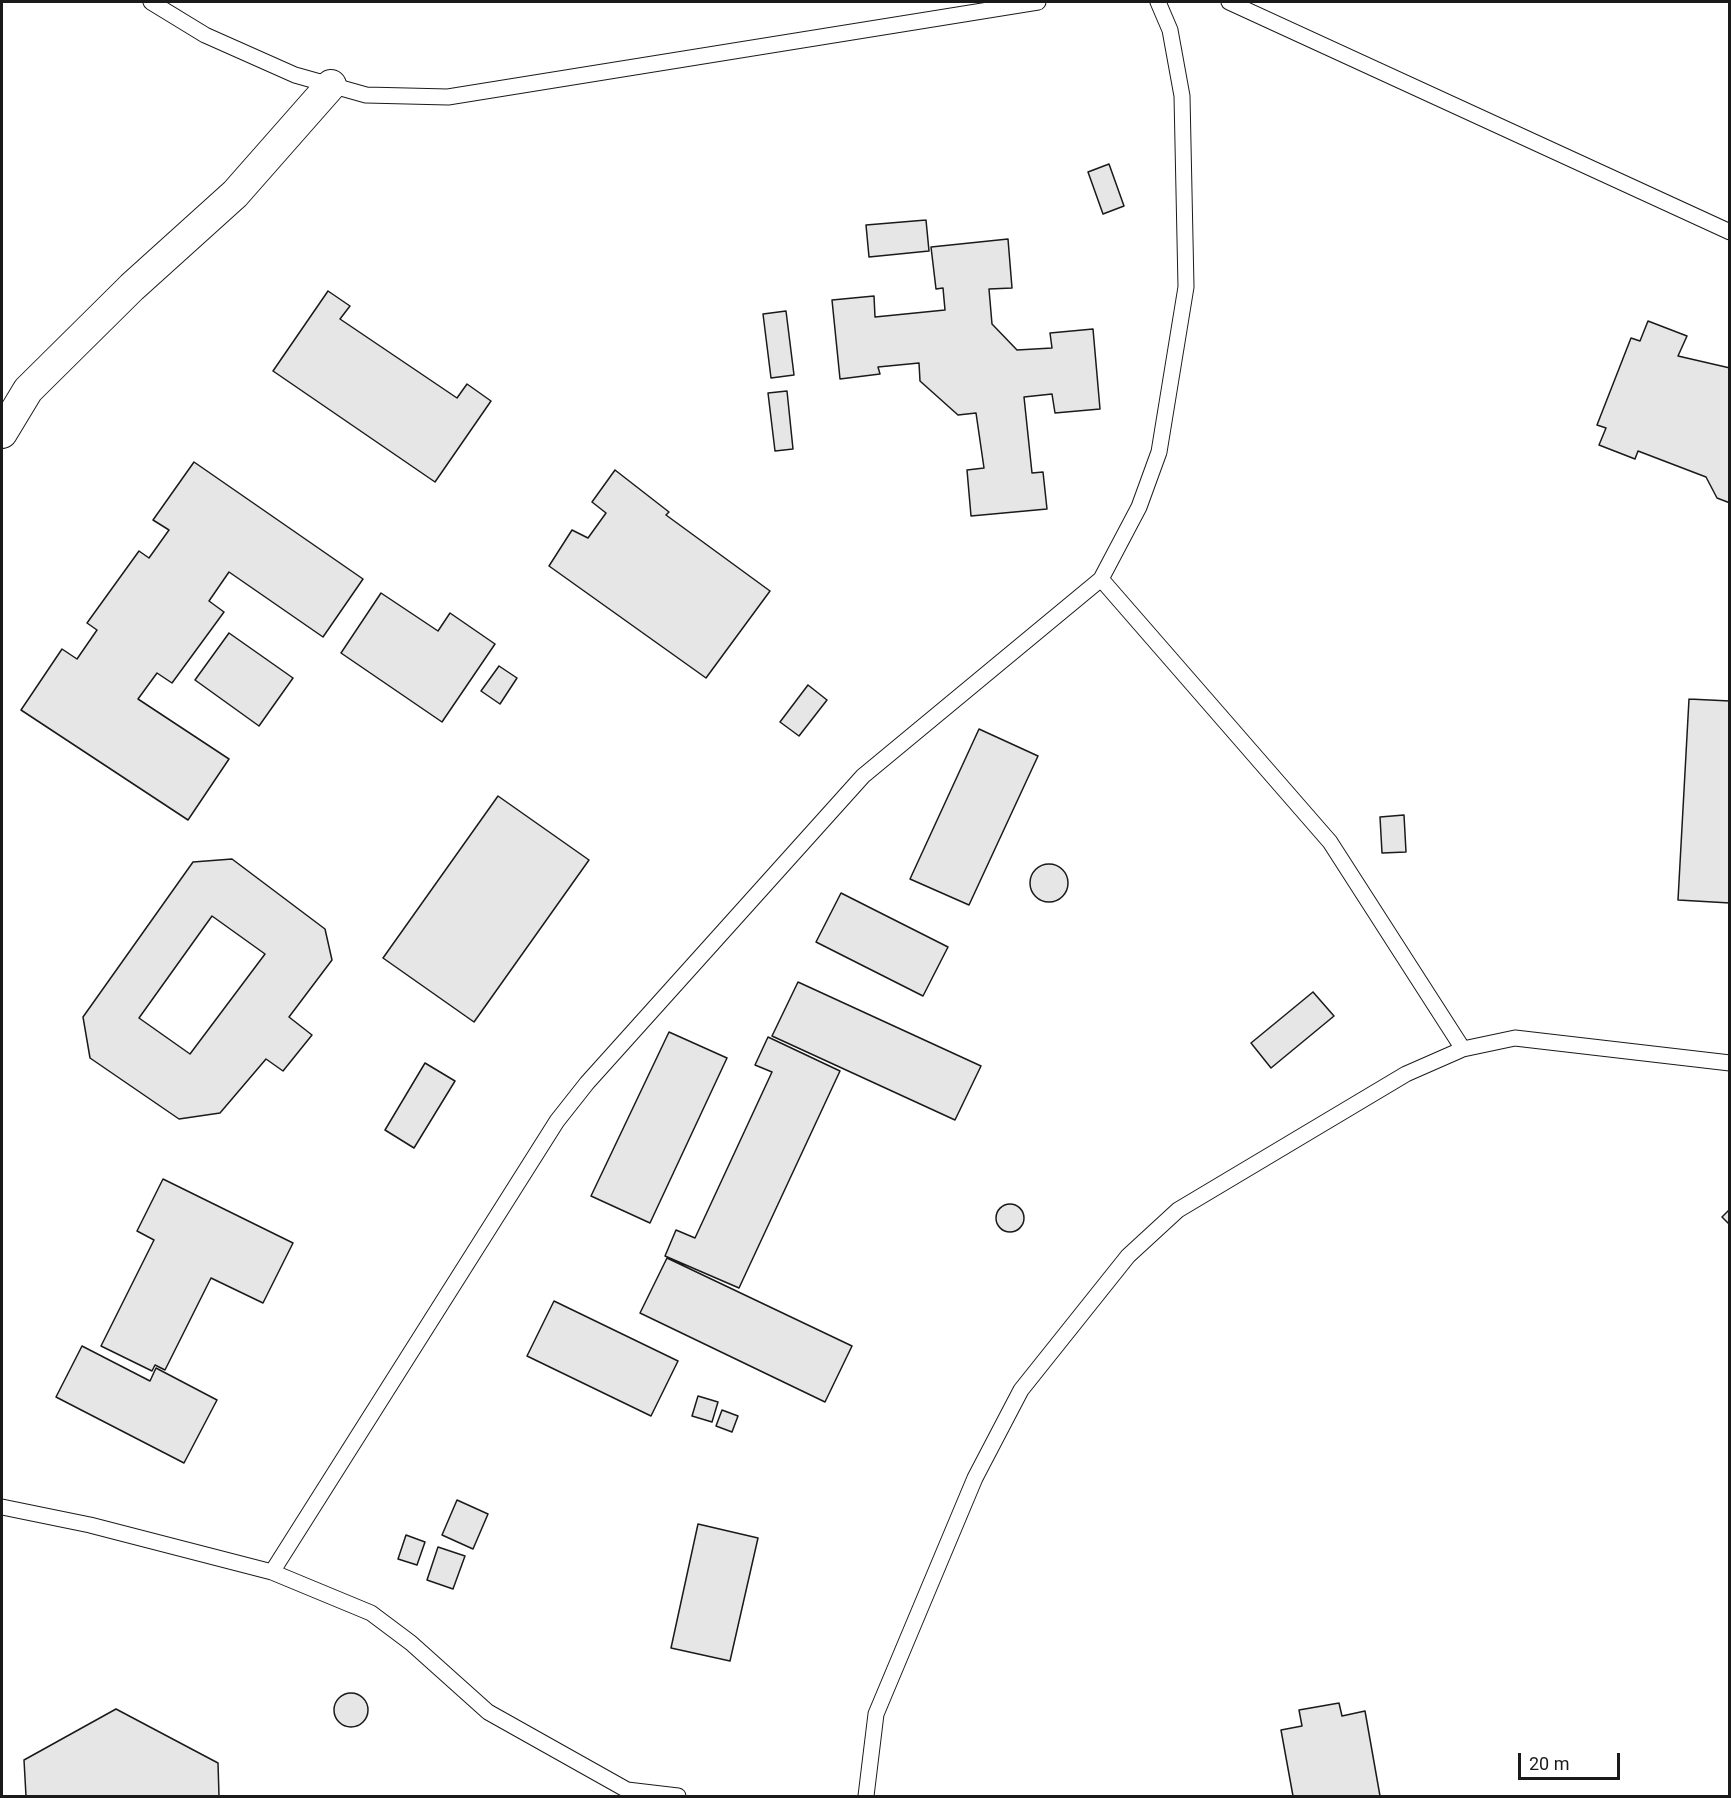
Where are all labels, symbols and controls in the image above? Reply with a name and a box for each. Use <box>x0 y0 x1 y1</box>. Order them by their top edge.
scale bar <box>1521 1741 1623 1779</box>
text: 20 m <box>1529 1753 1569 1774</box>

